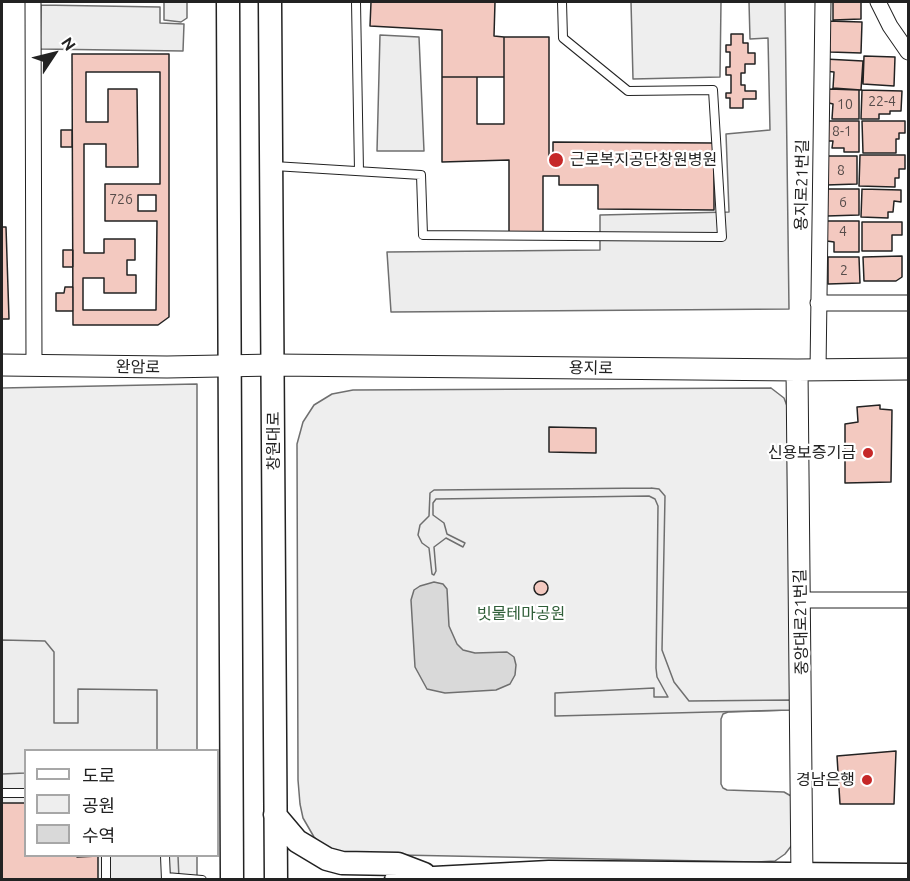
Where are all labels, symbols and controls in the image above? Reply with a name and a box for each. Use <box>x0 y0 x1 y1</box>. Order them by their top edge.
north arrow <box>24 24 84 84</box>
text: N <box>58 34 80 54</box>
house number: 22-4 <box>868 93 896 109</box>
house number: 10 <box>837 96 853 112</box>
house number: 8-1 <box>832 123 852 139</box>
street label: 용지로21번길 <box>792 139 812 231</box>
place label: 근로복지공단창원병원 <box>570 150 717 170</box>
marker: 근로복지공단창원병원 <box>547 151 565 169</box>
house number: 8 <box>837 162 845 178</box>
house number: 726 <box>109 191 133 207</box>
house number: 6 <box>839 194 847 210</box>
house number: 4 <box>839 223 847 239</box>
house number: 2 <box>840 262 848 278</box>
street label: 완암로 <box>116 357 160 377</box>
street label: 용지로 <box>569 358 613 378</box>
street label: 창원대로 <box>264 412 284 470</box>
place label: 신용보증기금 <box>768 443 856 463</box>
marker: 신용보증기금 <box>861 446 875 460</box>
street label: 중앙대로21번길 <box>790 569 812 675</box>
park label: 빗물테마공원 <box>477 604 565 624</box>
legend <box>24 749 219 857</box>
text: 도로 <box>82 765 115 785</box>
place label: 경남은행 <box>796 770 855 790</box>
marker: 경남은행 <box>860 773 874 787</box>
text: 공원 <box>82 795 115 815</box>
text: 수역 <box>82 825 115 845</box>

